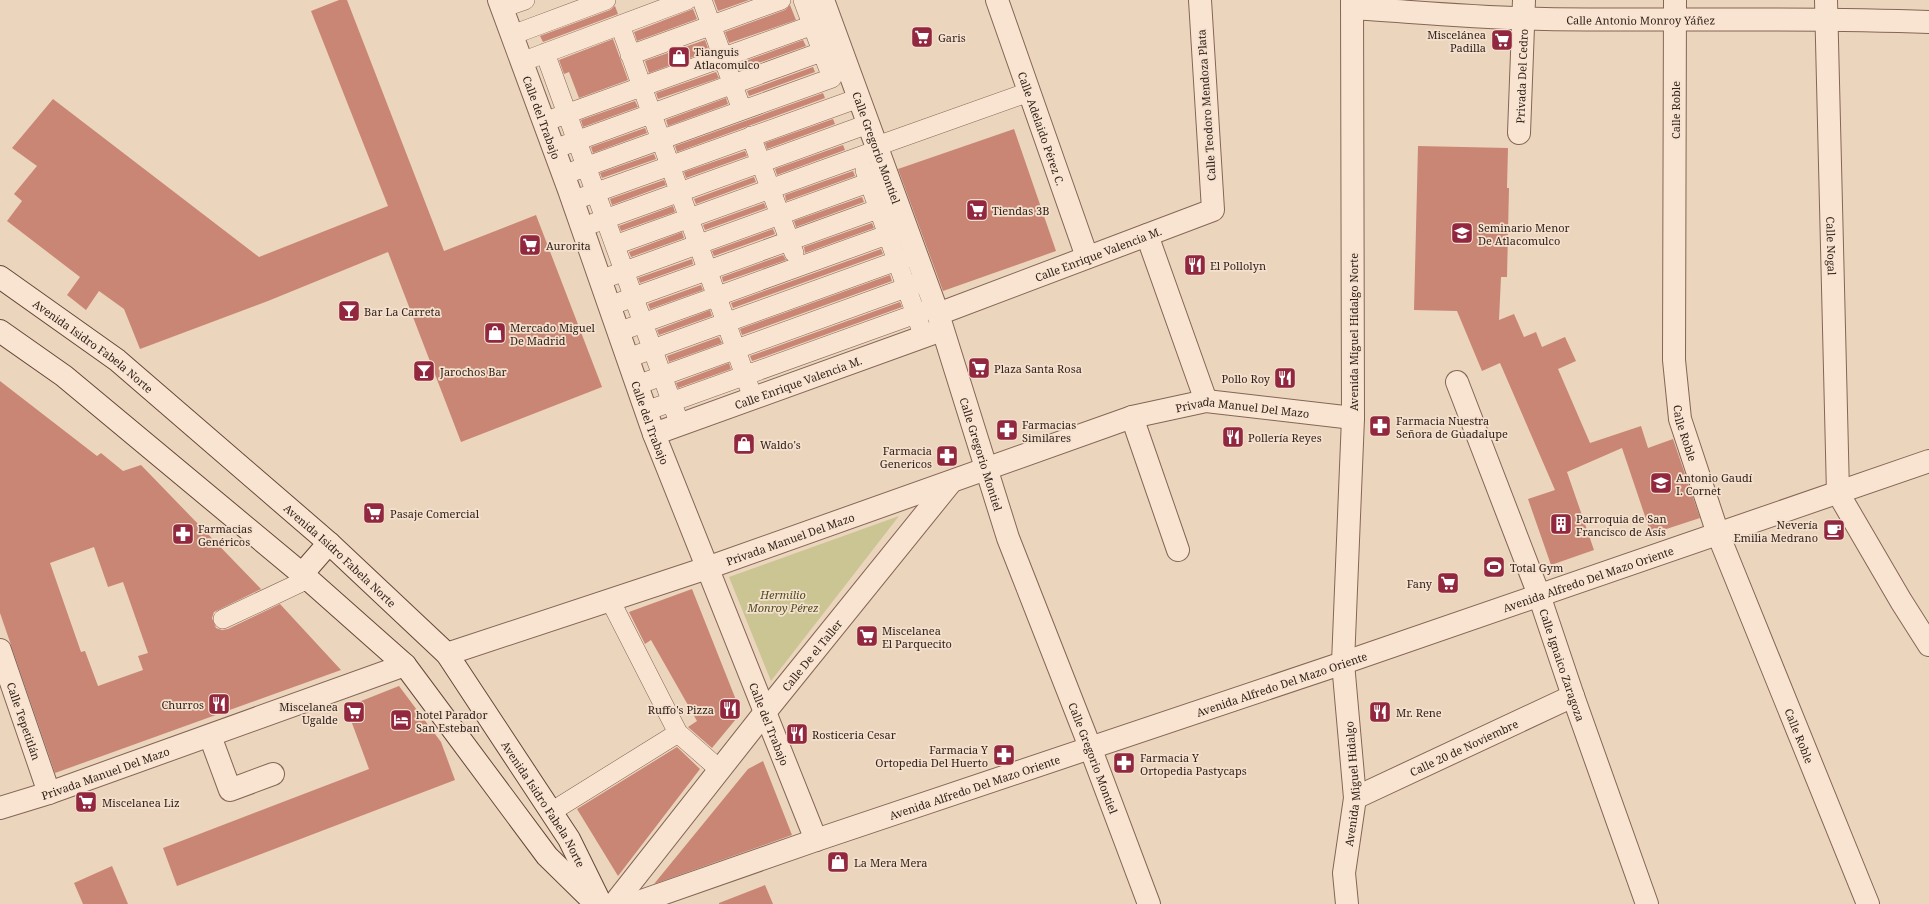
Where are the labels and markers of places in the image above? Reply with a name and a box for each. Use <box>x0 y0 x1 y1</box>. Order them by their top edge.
supermarket icon: Garis <box>909 24 935 50</box>
place label: Miscelánea Padilla <box>1427 27 1486 55</box>
supermarket icon: Miscelánea Padilla <box>1489 27 1515 53</box>
place label: Garis <box>938 30 966 45</box>
shop icon: Tianguis Atlacomulco <box>666 44 692 70</box>
place label: Tianguis Atlacomulco <box>694 44 760 72</box>
supermarket icon: Tiendas 3B <box>964 197 990 223</box>
place label: Tiendas 3B <box>992 203 1049 218</box>
school or university icon: Seminario Menor De Atlacomulco <box>1449 220 1475 246</box>
place label: Seminario Menor De Atlacomulco <box>1478 220 1571 248</box>
supermarket icon: Aurorita <box>517 232 543 258</box>
place label: Aurorita <box>546 238 591 253</box>
restaurant icon: El Pollolyn <box>1182 252 1208 278</box>
place label: El Pollolyn <box>1210 258 1266 273</box>
bar icon: Bar La Carreta <box>336 298 362 324</box>
place label: Bar La Carreta <box>364 304 441 319</box>
shop icon: Mercado Miguel De Madrid <box>482 320 508 346</box>
place label: Mercado Miguel De Madrid <box>510 320 596 348</box>
supermarket icon: Plaza Santa Rosa <box>966 355 992 381</box>
bar icon: Jarochos Bar <box>411 358 437 384</box>
place label: Plaza Santa Rosa <box>994 361 1082 376</box>
place label: Jarochos Bar <box>439 364 508 379</box>
restaurant icon: Pollo Roy <box>1272 365 1298 391</box>
place label: Pollo Roy <box>1221 371 1271 386</box>
pharmacy icon: Farmacia Nuestra Señora de Guadalupe <box>1367 413 1393 439</box>
place label: Farmacia Nuestra Señora de Guadalupe <box>1396 413 1508 441</box>
pharmacy icon: Farmacias Similares <box>994 417 1020 443</box>
place label: Farmacias Similares <box>1022 417 1076 445</box>
restaurant icon: Pollería Reyes <box>1220 424 1246 450</box>
place label: Pollería Reyes <box>1248 430 1322 445</box>
shop icon: Waldo's <box>731 431 757 457</box>
place label: Waldo's <box>760 437 801 452</box>
place label: Farmacia Genericos <box>880 443 932 471</box>
pharmacy icon: Farmacia Genericos <box>934 443 960 469</box>
school or university icon: Antonio Gaudí I. Cornet <box>1648 470 1674 496</box>
place label: Antonio Gaudí I. Cornet <box>1676 470 1753 498</box>
supermarket icon: Pasaje Comercial <box>361 500 387 526</box>
place label: Pasaje Comercial <box>390 506 480 521</box>
building icon: Parroquia de San Francisco de Asís <box>1548 511 1574 537</box>
place label: Parroquia de San Francisco de Asís <box>1576 511 1667 539</box>
place label: Nevería Emilia Medrano <box>1734 517 1818 545</box>
cafe icon: Nevería Emilia Medrano <box>1821 517 1847 543</box>
pharmacy icon: Farmacias Genéricos <box>170 521 196 547</box>
place label: Farmacias Genéricos <box>198 521 252 549</box>
sports icon: Total Gym <box>1481 554 1507 580</box>
place label: Total Gym <box>1510 560 1564 575</box>
supermarket icon: Fany <box>1435 570 1461 596</box>
place label: Fany <box>1407 576 1433 591</box>
supermarket icon: Miscelanea El Parquecito <box>854 623 880 649</box>
place label: Miscelanea El Parquecito <box>882 623 952 651</box>
restaurant icon: Churros <box>206 691 232 717</box>
restaurant icon: Ruffo's Pizza <box>717 696 743 722</box>
place label: Churros <box>162 697 204 712</box>
place label: Miscelanea Ugalde <box>279 699 338 727</box>
supermarket icon: Miscelanea Ugalde <box>341 699 367 725</box>
restaurant icon: Mr. Rene <box>1367 699 1393 725</box>
place label: Ruffo's Pizza <box>648 702 714 717</box>
place label: Mr. Rene <box>1396 705 1442 720</box>
hotel icon: hotel Parador San Esteban <box>388 707 414 733</box>
place label: hotel Parador San Esteban <box>416 707 488 735</box>
restaurant icon: Rosticeria Cesar <box>784 721 810 747</box>
place label: Rosticeria Cesar <box>812 727 897 742</box>
place label: Farmacia Y Ortopedia Del Huerto <box>875 742 988 770</box>
pharmacy icon: Farmacia Y Ortopedia Del Huerto <box>991 742 1017 768</box>
pharmacy icon: Farmacia Y Ortopedia Pastycaps <box>1111 750 1137 776</box>
place label: Farmacia Y Ortopedia Pastycaps <box>1140 750 1247 778</box>
supermarket icon: Miscelanea Liz <box>73 789 99 815</box>
place label: Miscelanea Liz <box>102 795 180 810</box>
shop icon: La Mera Mera <box>825 849 851 875</box>
place label: La Mera Mera <box>854 855 927 870</box>

